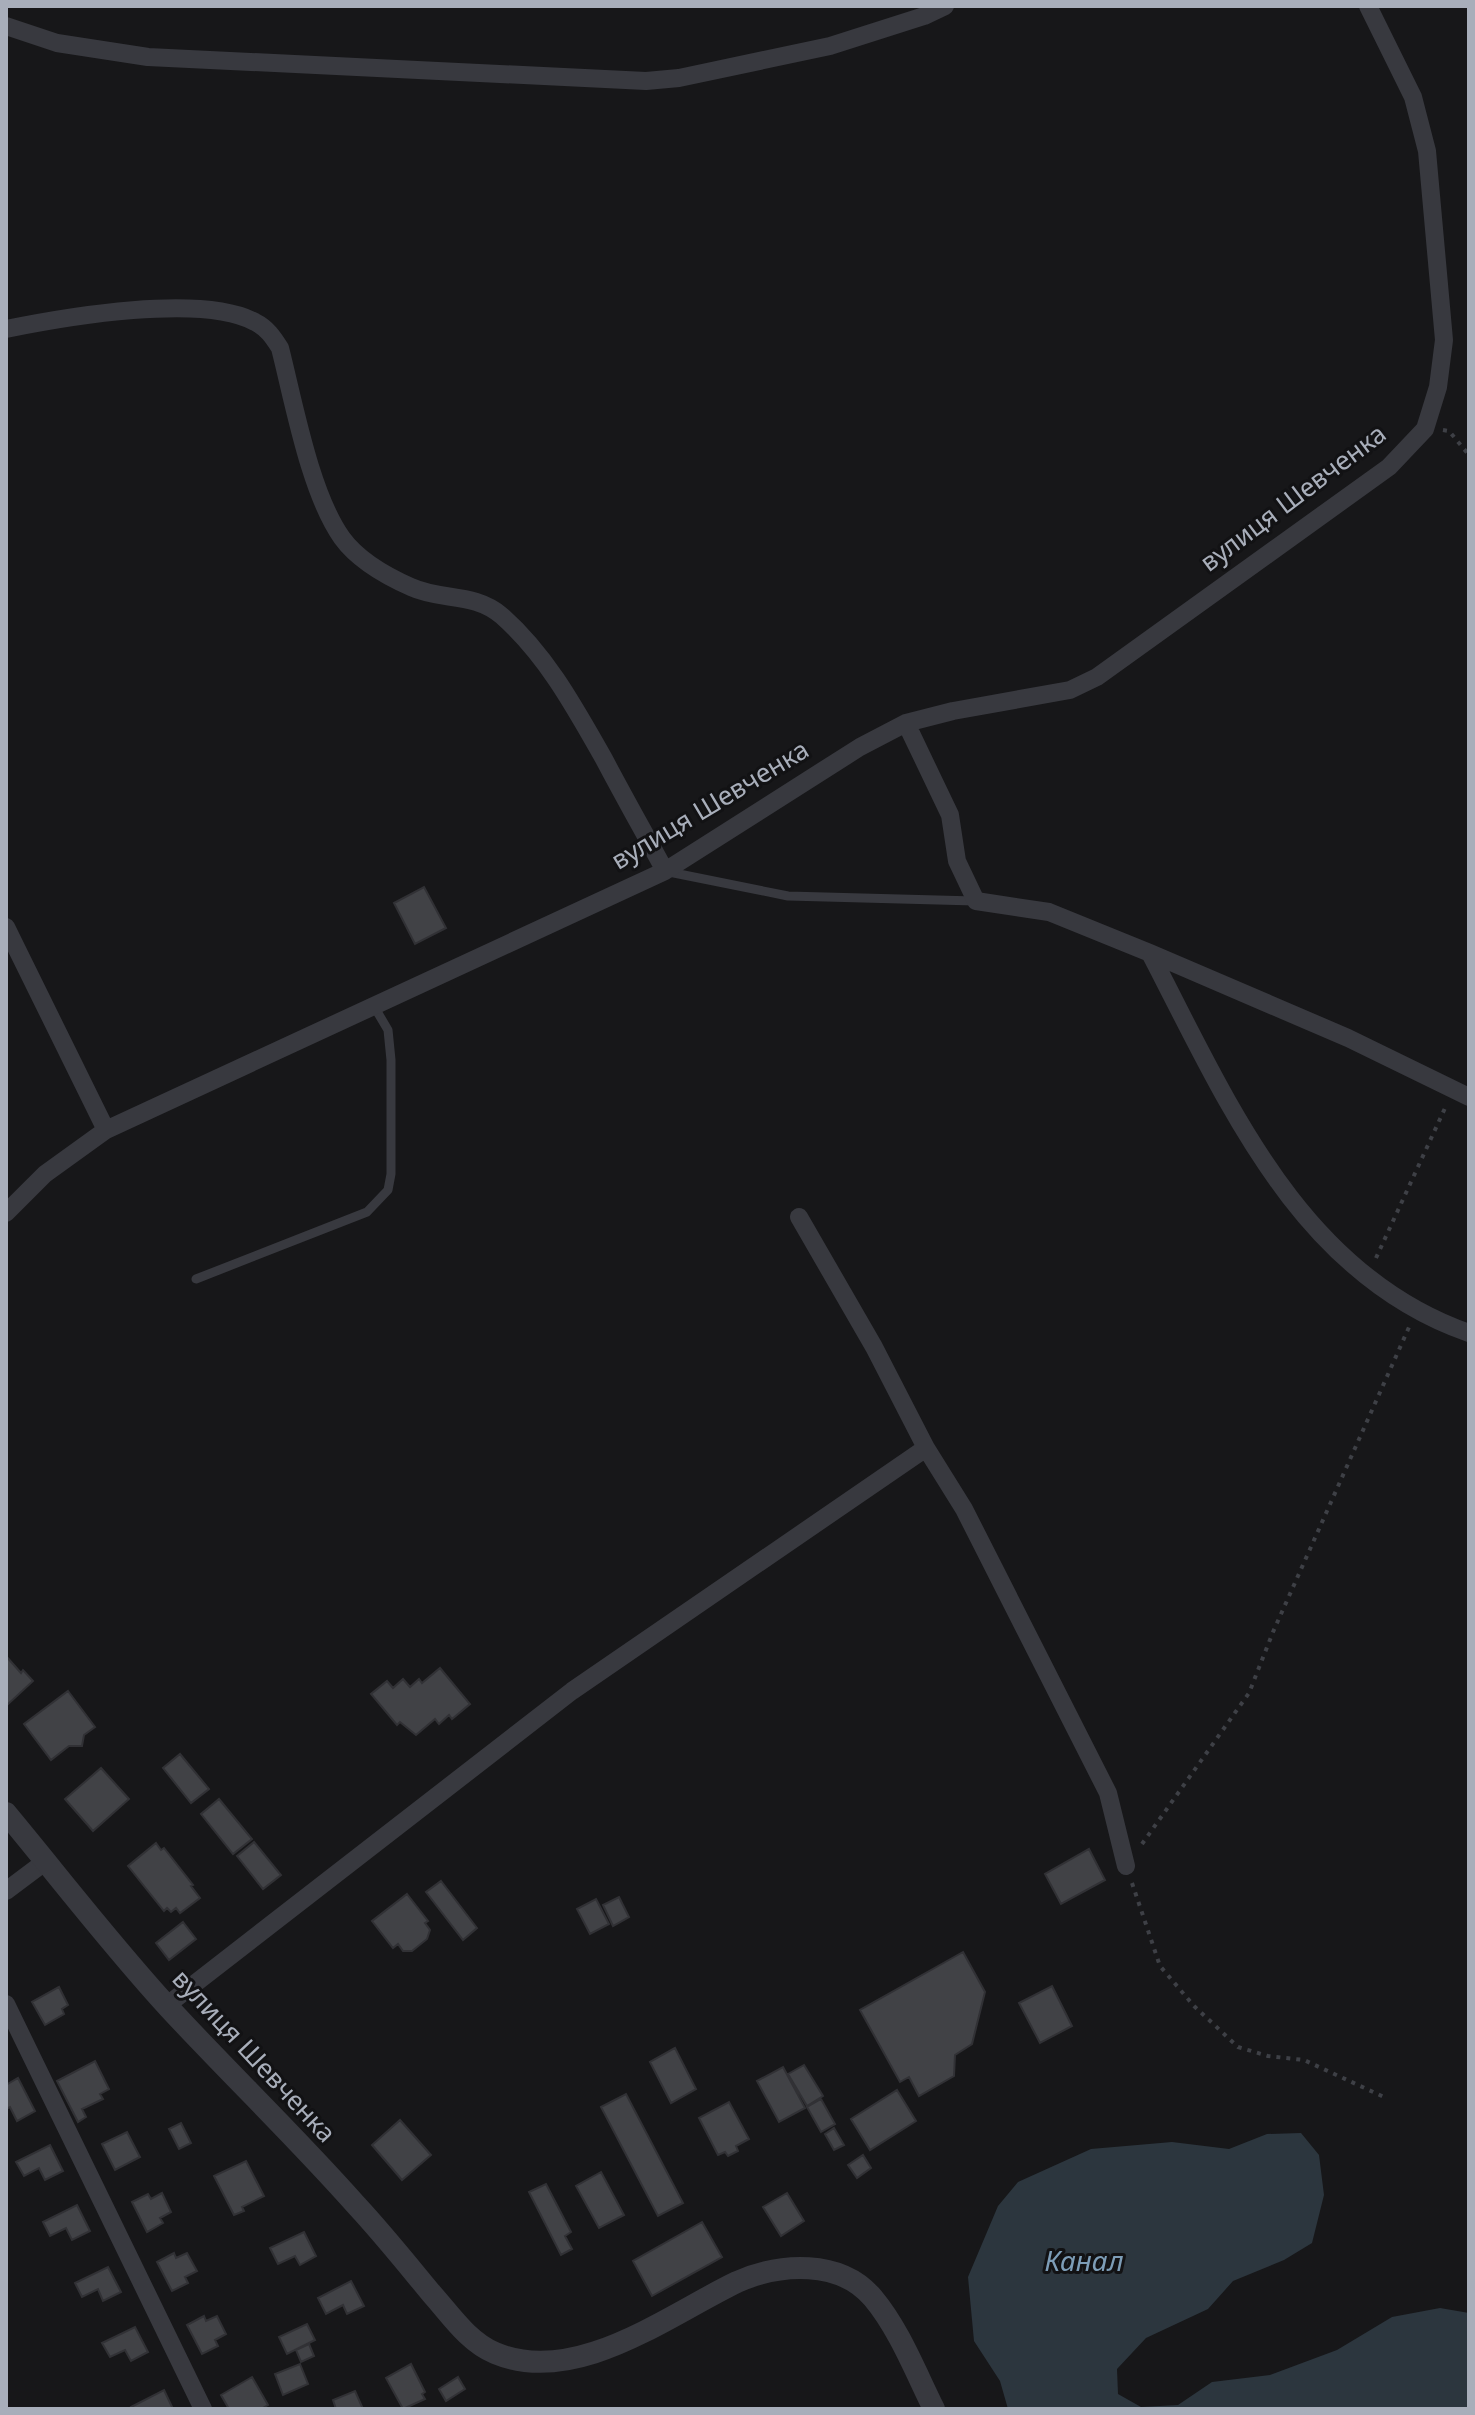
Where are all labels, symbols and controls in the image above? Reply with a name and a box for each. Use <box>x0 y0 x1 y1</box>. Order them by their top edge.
street label: вулиця Шевченка <box>1192 415 1393 579</box>
street label: вулиця Шевченка <box>604 731 815 877</box>
street label: вулиця Шевченка <box>165 1961 345 2150</box>
water label: Канал <box>1044 2241 1124 2279</box>

